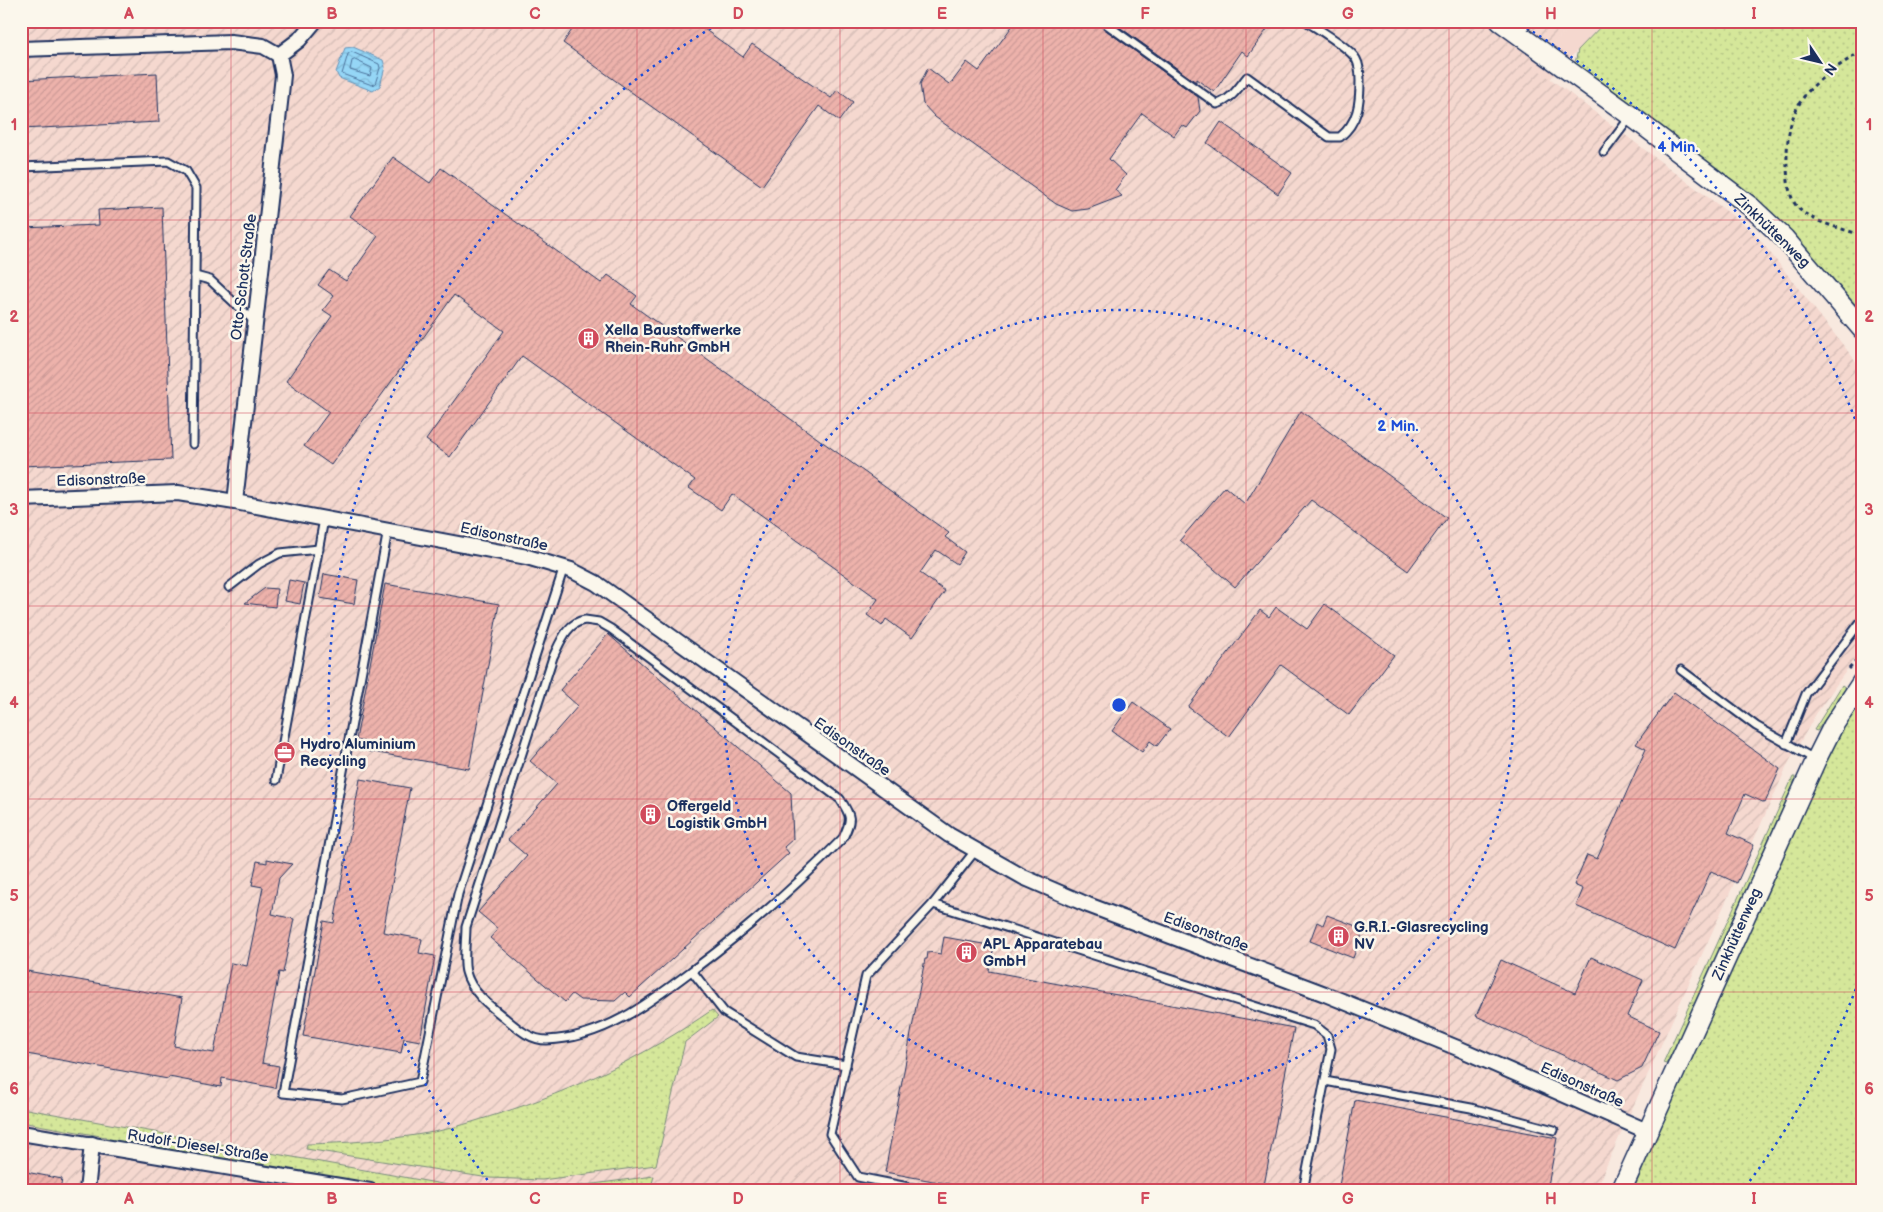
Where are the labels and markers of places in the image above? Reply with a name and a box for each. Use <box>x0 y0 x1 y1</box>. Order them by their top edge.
place label: Xella Baustoffwerke Rhein-Ruhr GmbH <box>605 321 741 357</box>
building icon: Xella Baustoffwerke Rhein-Ruhr GmbH <box>577 327 601 351</box>
centre of rings <box>1110 696 1128 714</box>
place label: Hydro Aluminium Recycling <box>300 735 416 771</box>
office icon: Hydro Aluminium Recycling <box>272 741 296 765</box>
place label: Offergeld Logistik GmbH <box>667 797 767 833</box>
building icon: Offergeld Logistik GmbH <box>639 803 663 827</box>
place label: G.R.I.-Glasrecycling NV <box>1354 918 1489 954</box>
building icon: G.R.I.-Glasrecycling NV <box>1326 924 1350 948</box>
place label: APL Apparatebau GmbH <box>982 935 1102 971</box>
building icon: APL Apparatebau GmbH <box>955 941 979 965</box>

